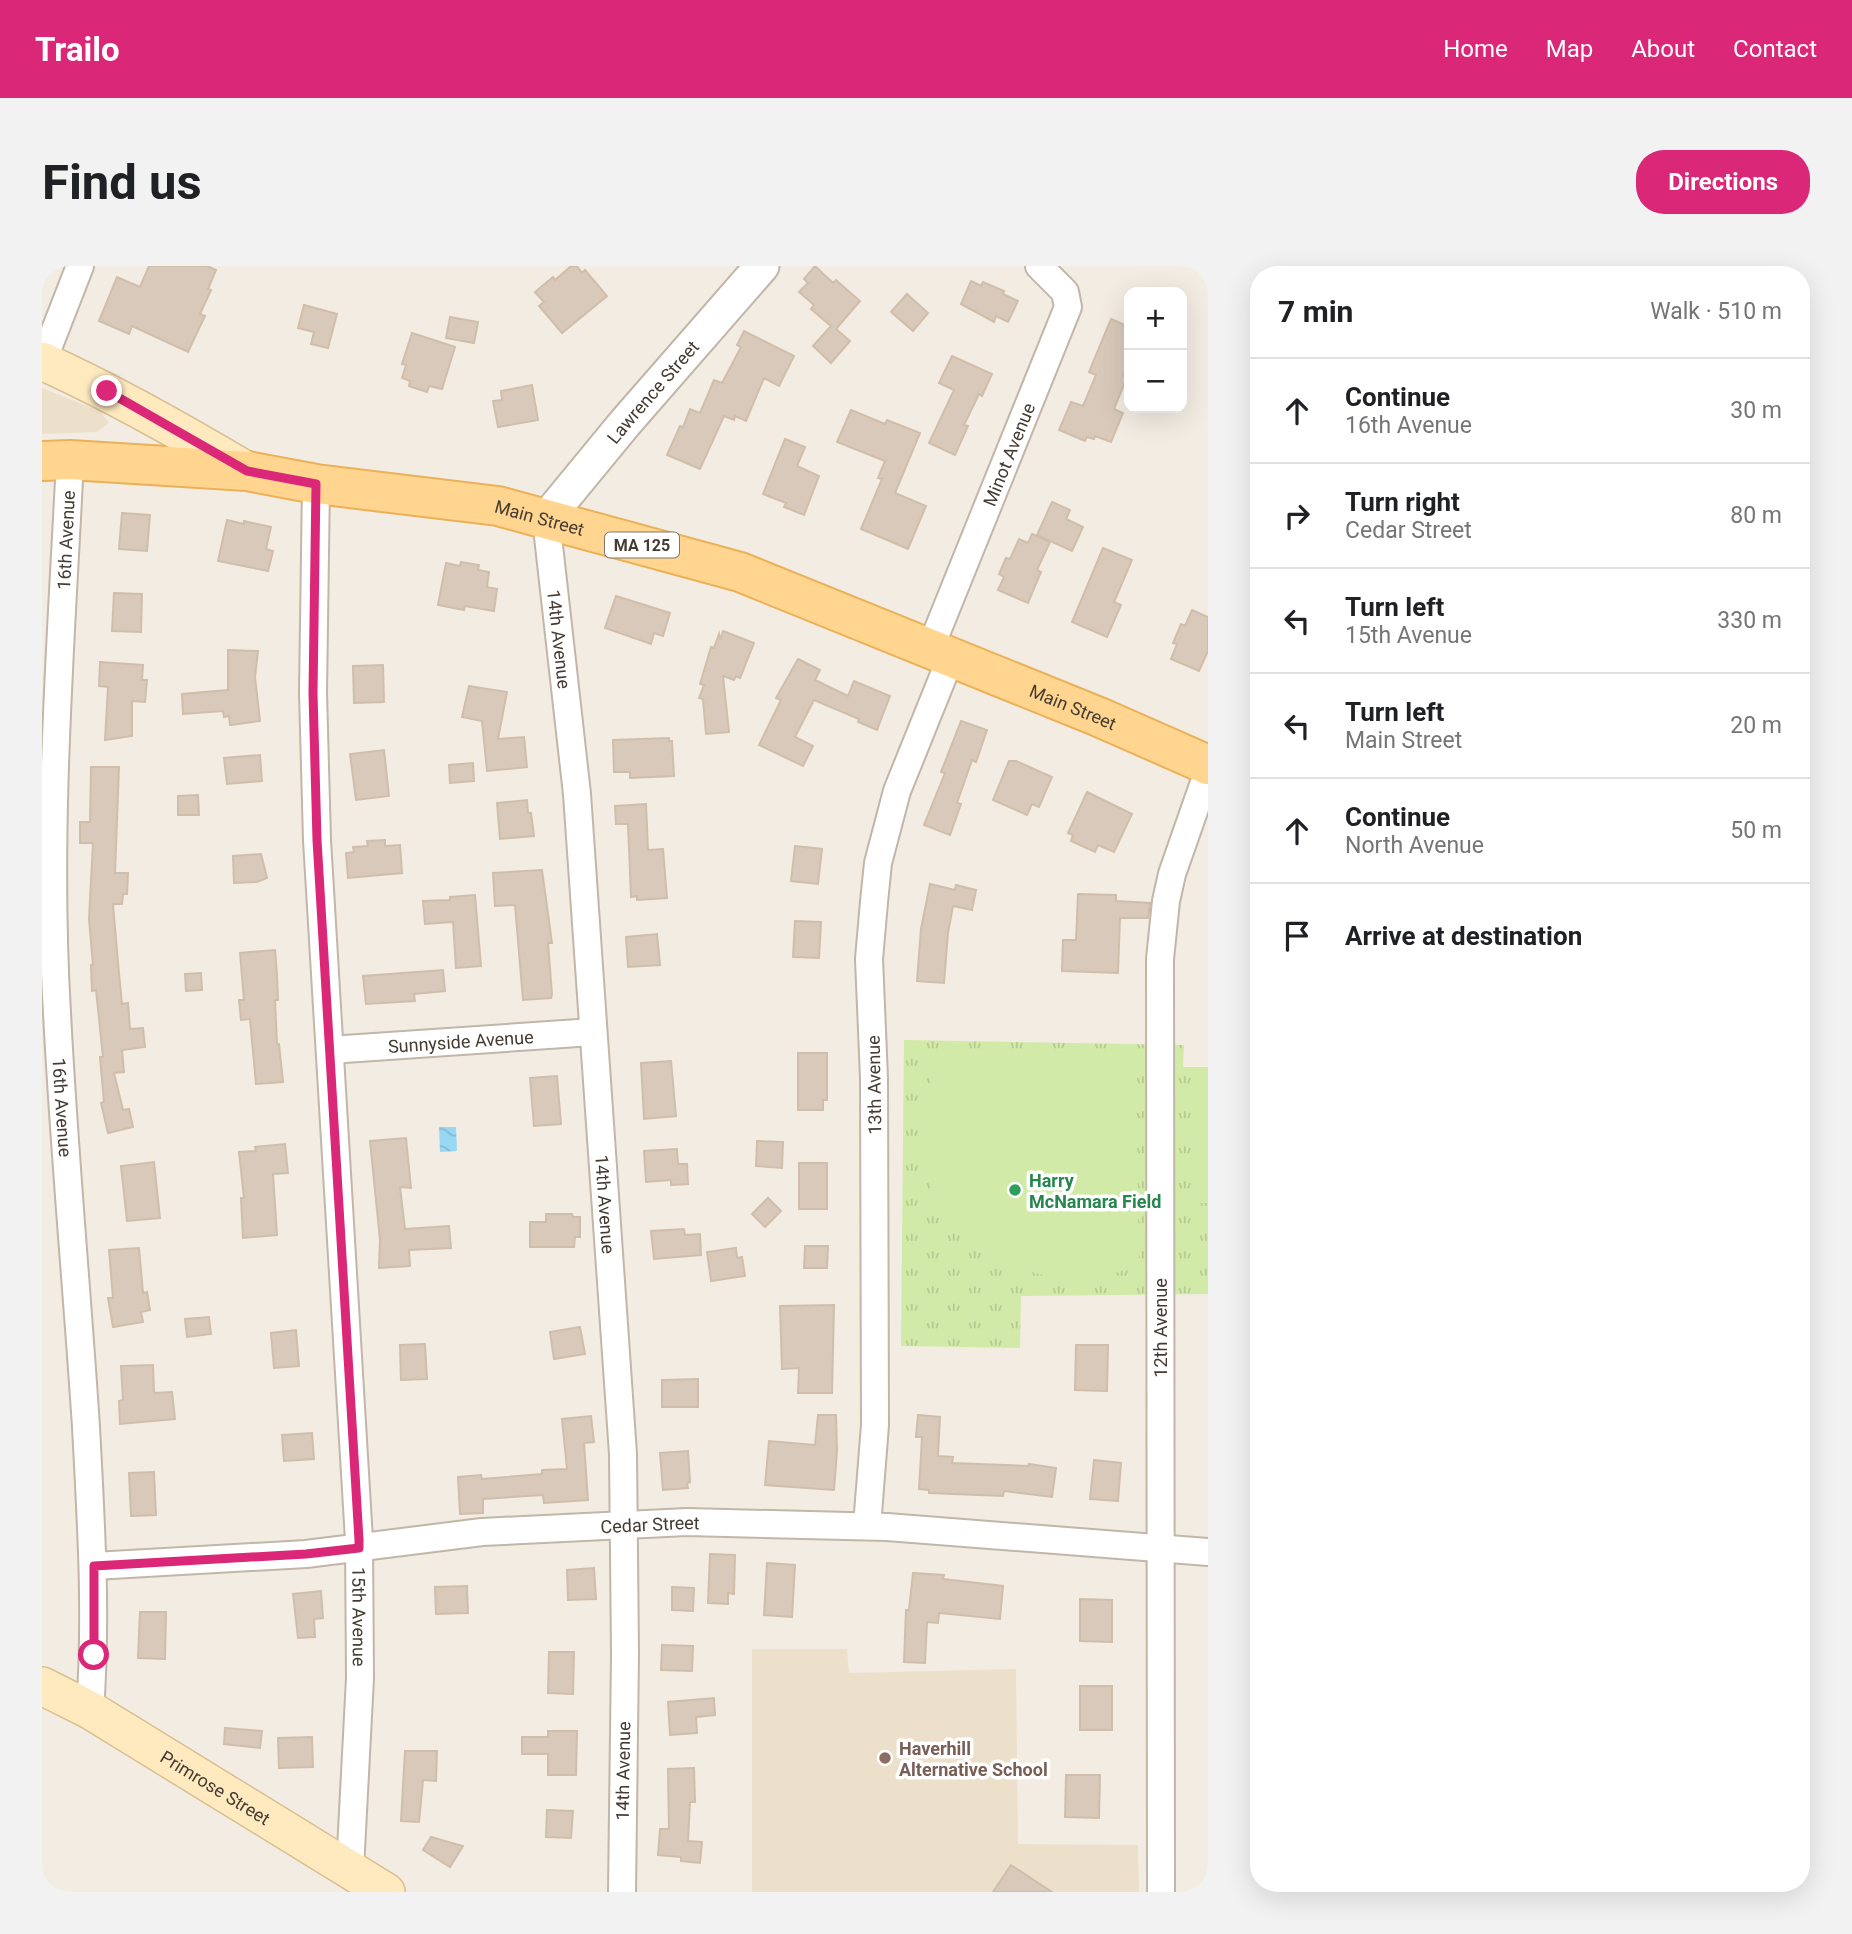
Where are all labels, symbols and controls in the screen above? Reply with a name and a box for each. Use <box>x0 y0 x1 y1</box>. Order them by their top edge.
text: Trailo <box>35 30 120 69</box>
text: Home <box>1443 35 1508 63</box>
text: Map <box>1546 35 1593 63</box>
text: About <box>1631 35 1695 63</box>
text: Contact <box>1733 35 1817 63</box>
button: Directions <box>1636 150 1810 214</box>
text: Find us <box>42 154 202 211</box>
map controls <box>1124 287 1187 413</box>
button: + <box>1124 287 1187 350</box>
text: 7 min <box>1278 294 1353 329</box>
text: Walk · 510 m <box>1650 298 1782 325</box>
street label: Lawrence Street <box>602 336 703 447</box>
button: − <box>1124 350 1187 413</box>
route end <box>91 375 122 406</box>
text: Continue <box>1345 382 1450 412</box>
icon: ahead <box>1278 392 1316 430</box>
text: 30 m <box>1730 397 1782 424</box>
street label: Minot Avenue <box>978 400 1039 509</box>
text: 16th Avenue <box>1345 412 1472 439</box>
text: Turn right <box>1345 487 1460 517</box>
street label: 16th Avenue <box>53 490 79 590</box>
street label: Main Street <box>493 495 587 540</box>
icon: right <box>1278 497 1316 535</box>
text: 80 m <box>1730 502 1782 529</box>
text: Cedar Street <box>1345 517 1472 544</box>
road number: MA 125 <box>605 532 679 558</box>
street label: 14th Avenue <box>544 589 576 690</box>
text: Turn left <box>1345 592 1444 622</box>
icon: left <box>1278 602 1316 640</box>
text: 330 m <box>1717 607 1782 634</box>
text: 15th Avenue <box>1345 622 1472 649</box>
street label: Main Street <box>1027 680 1120 734</box>
text: Turn left <box>1345 697 1444 727</box>
icon: left <box>1278 707 1316 745</box>
text: 20 m <box>1730 712 1782 739</box>
text: Main Street <box>1345 727 1462 754</box>
text: Continue <box>1345 802 1450 832</box>
icon: ahead <box>1278 812 1316 850</box>
text: 50 m <box>1730 817 1782 844</box>
text: North Avenue <box>1345 832 1484 859</box>
icon: arrive <box>1278 917 1316 955</box>
text: Arrive at destination <box>1345 921 1582 951</box>
street label: Sunnyside Avenue <box>387 1026 534 1057</box>
street label: 13th Avenue <box>863 1035 885 1135</box>
street label: 16th Avenue <box>49 1057 77 1158</box>
street label: 14th Avenue <box>592 1154 620 1255</box>
place label: Harry McNamara Field <box>1029 1170 1161 1212</box>
marker: Harry McNamara Field <box>1007 1182 1023 1198</box>
street label: 12th Avenue <box>1150 1278 1171 1378</box>
street label: Cedar Street <box>600 1511 700 1537</box>
street label: 15th Avenue <box>349 1567 370 1666</box>
route start <box>78 1639 109 1670</box>
street label: 14th Avenue <box>612 1721 634 1821</box>
place label: Haverhill Alternative School <box>899 1738 1048 1780</box>
street label: Primrose Street <box>157 1746 274 1829</box>
marker: Haverhill Alternative School <box>877 1750 893 1766</box>

